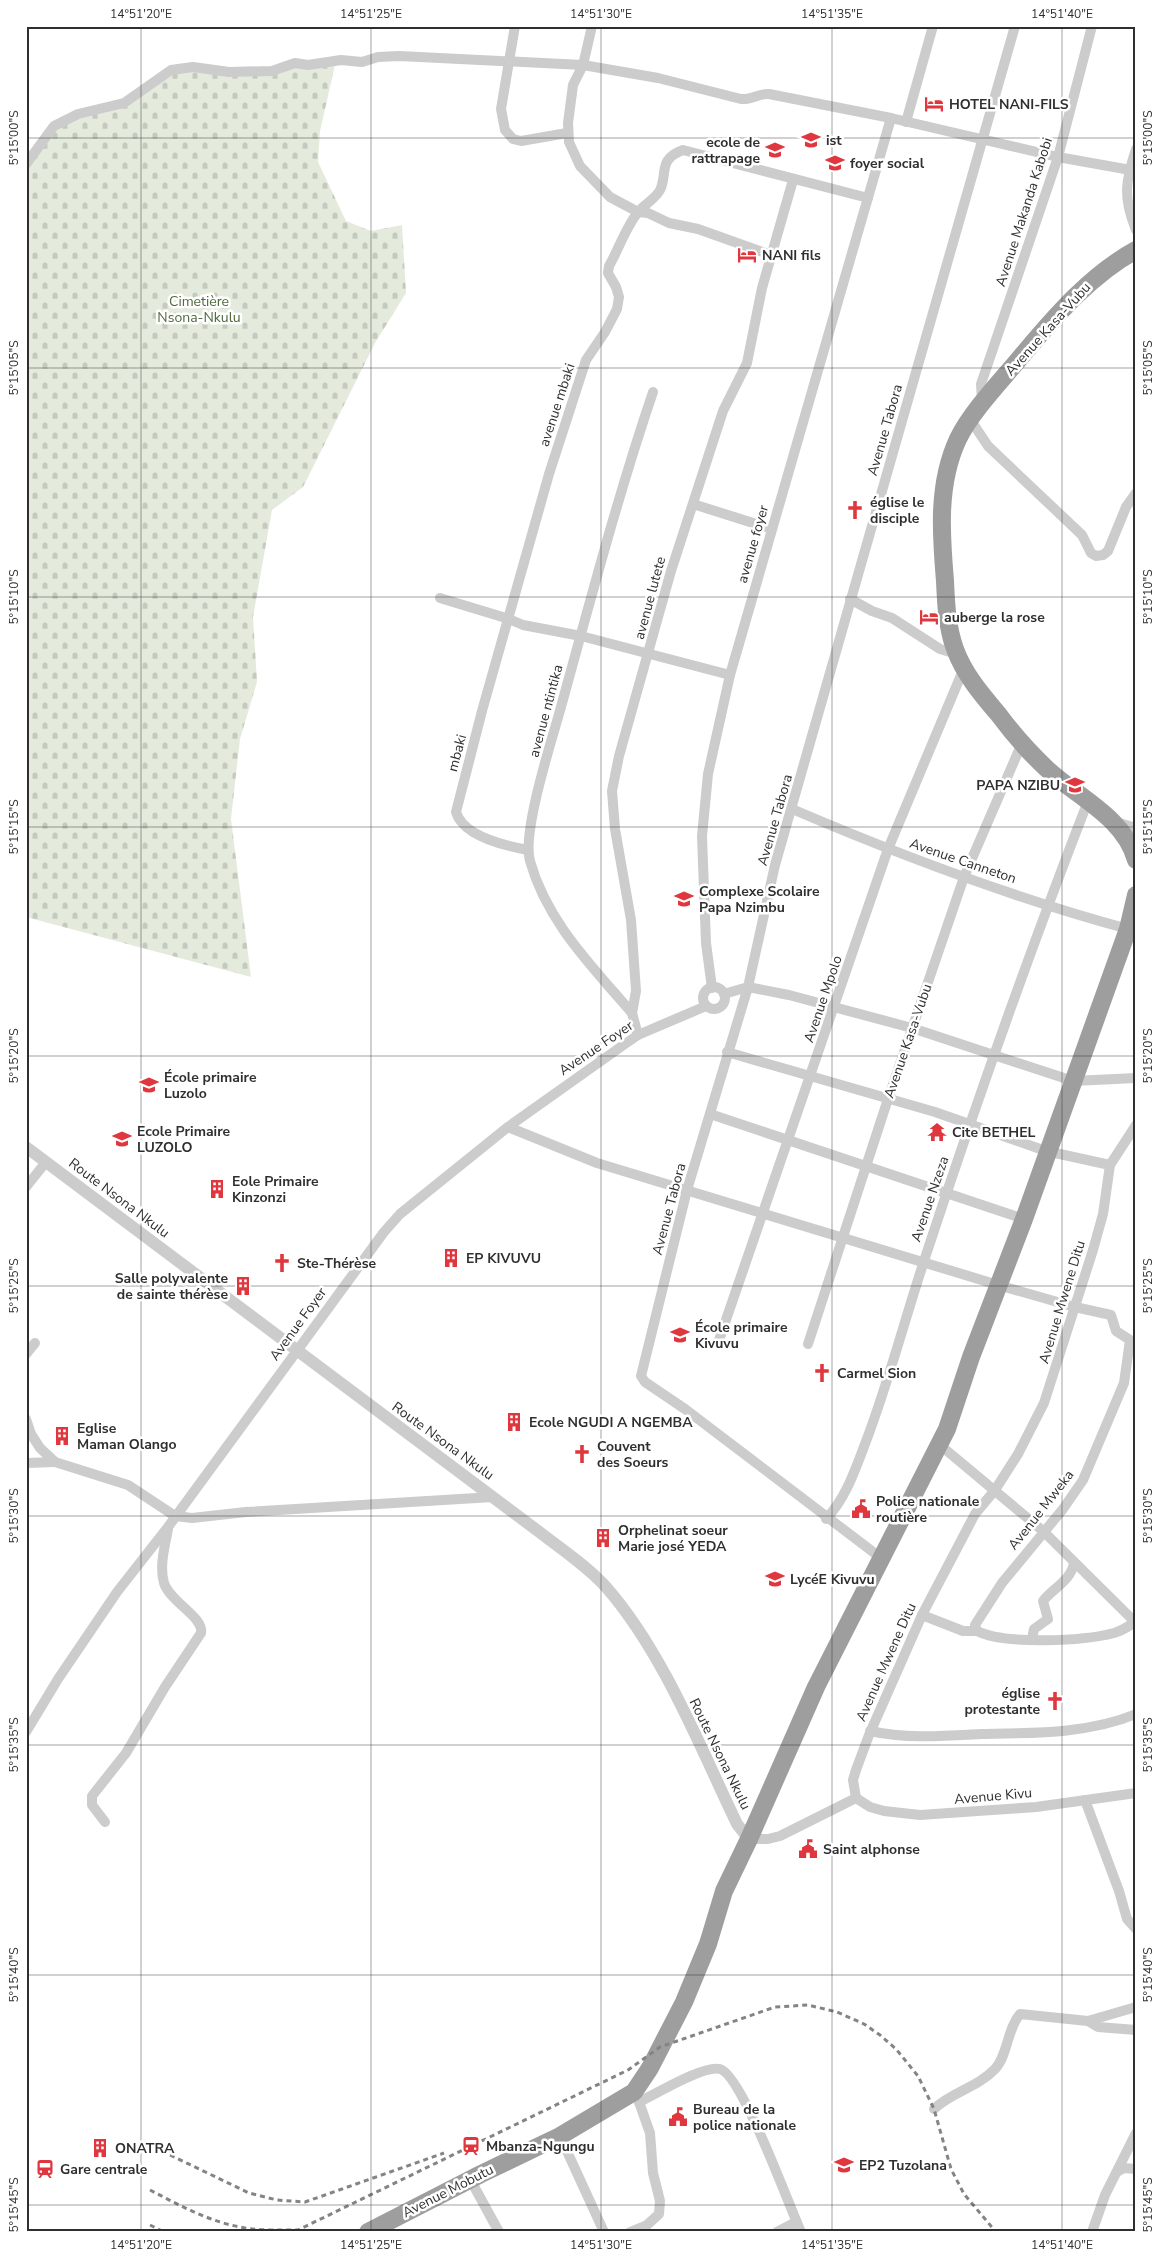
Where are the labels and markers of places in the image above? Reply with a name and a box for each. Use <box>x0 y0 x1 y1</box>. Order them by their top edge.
hotel icon: HOTEL NANI-FILS <box>923 93 945 115</box>
place label: HOTEL NANI-FILS <box>949 95 1069 114</box>
school or university icon: ist <box>800 129 822 151</box>
place label: ist <box>826 131 842 150</box>
place label: ecole de rattrapage <box>691 133 760 168</box>
school or university icon: ecole de rattrapage <box>764 139 786 161</box>
school or university icon: foyer social <box>824 152 846 174</box>
place label: foyer social <box>850 154 925 173</box>
hotel icon: NANI fils <box>736 244 758 266</box>
place label: NANI fils <box>762 246 821 265</box>
place label: église le disciple <box>870 493 925 528</box>
church icon: église le disciple <box>844 499 866 521</box>
hotel icon: auberge la rose <box>918 606 940 628</box>
place label: auberge la rose <box>944 608 1045 627</box>
school or university icon: PAPA NZIBU <box>1064 774 1086 796</box>
place label: PAPA NZIBU <box>976 776 1060 795</box>
place label: Complexe Scolaire Papa Nzimbu <box>699 882 820 917</box>
school or university icon: Complexe Scolaire Papa Nzimbu <box>673 888 695 910</box>
place label: École primaire Luzolo <box>164 1068 257 1103</box>
school or university icon: École primaire Luzolo <box>138 1074 160 1096</box>
temple icon: Cite BETHEL <box>926 1121 948 1143</box>
place label: Ecole Primaire LUZOLO <box>137 1122 231 1157</box>
place label: Cite BETHEL <box>952 1123 1036 1142</box>
school or university icon: Ecole Primaire LUZOLO <box>111 1128 133 1150</box>
place label: Eole Primaire Kinzonzi <box>232 1172 319 1207</box>
building icon: Eole Primaire Kinzonzi <box>206 1178 228 1200</box>
building icon: EP KIVUVU <box>440 1247 462 1269</box>
place label: EP KIVUVU <box>466 1249 541 1268</box>
church icon: Ste-Thérèse <box>271 1252 293 1274</box>
place label: Ste-Thérèse <box>297 1254 377 1273</box>
place label: Salle polyvalente de sainte thérèse <box>115 1269 228 1304</box>
building icon: Salle polyvalente de sainte thérèse <box>232 1275 254 1297</box>
place label: École primaire Kivuvu <box>695 1318 788 1353</box>
school or university icon: École primaire Kivuvu <box>669 1324 691 1346</box>
church icon: Carmel Sion <box>811 1362 833 1384</box>
place label: Carmel Sion <box>837 1364 916 1383</box>
building icon: Ecole NGUDI A NGEMBA <box>503 1411 525 1433</box>
place label: Ecole NGUDI A NGEMBA <box>529 1413 693 1432</box>
place label: Eglise Maman Olango <box>77 1419 177 1454</box>
building icon: Eglise Maman Olango <box>51 1425 73 1447</box>
place label: Couvent des Soeurs <box>597 1437 669 1472</box>
church icon: Couvent des Soeurs <box>571 1443 593 1465</box>
place label: Police nationale routière <box>876 1492 980 1527</box>
public building icon: Police nationale routière <box>850 1498 872 1520</box>
place label: Orphelinat soeur Marie josé YEDA <box>618 1521 728 1556</box>
building icon: Orphelinat soeur Marie josé YEDA <box>592 1527 614 1549</box>
school or university icon: LycéE Kivuvu <box>764 1568 786 1590</box>
place label: LycéE Kivuvu <box>790 1570 875 1589</box>
place label: église protestante <box>964 1684 1040 1719</box>
church icon: église protestante <box>1044 1690 1066 1712</box>
public building icon: Saint alphonse <box>797 1838 819 1860</box>
place label: Saint alphonse <box>823 1840 920 1859</box>
place label: Bureau de la police nationale <box>693 2100 796 2135</box>
public building icon: Bureau de la police nationale <box>667 2106 689 2128</box>
station icon: Mbanza-Ngungu <box>460 2135 482 2157</box>
building icon: ONATRA <box>89 2137 111 2159</box>
place label: Mbanza-Ngungu <box>486 2137 595 2156</box>
place label: ONATRA <box>115 2139 175 2158</box>
school or university icon: EP2 Tuzolana <box>833 2154 855 2176</box>
place label: EP2 Tuzolana <box>859 2156 947 2175</box>
station icon: Gare centrale <box>34 2158 56 2180</box>
place label: Gare centrale <box>60 2160 148 2179</box>

